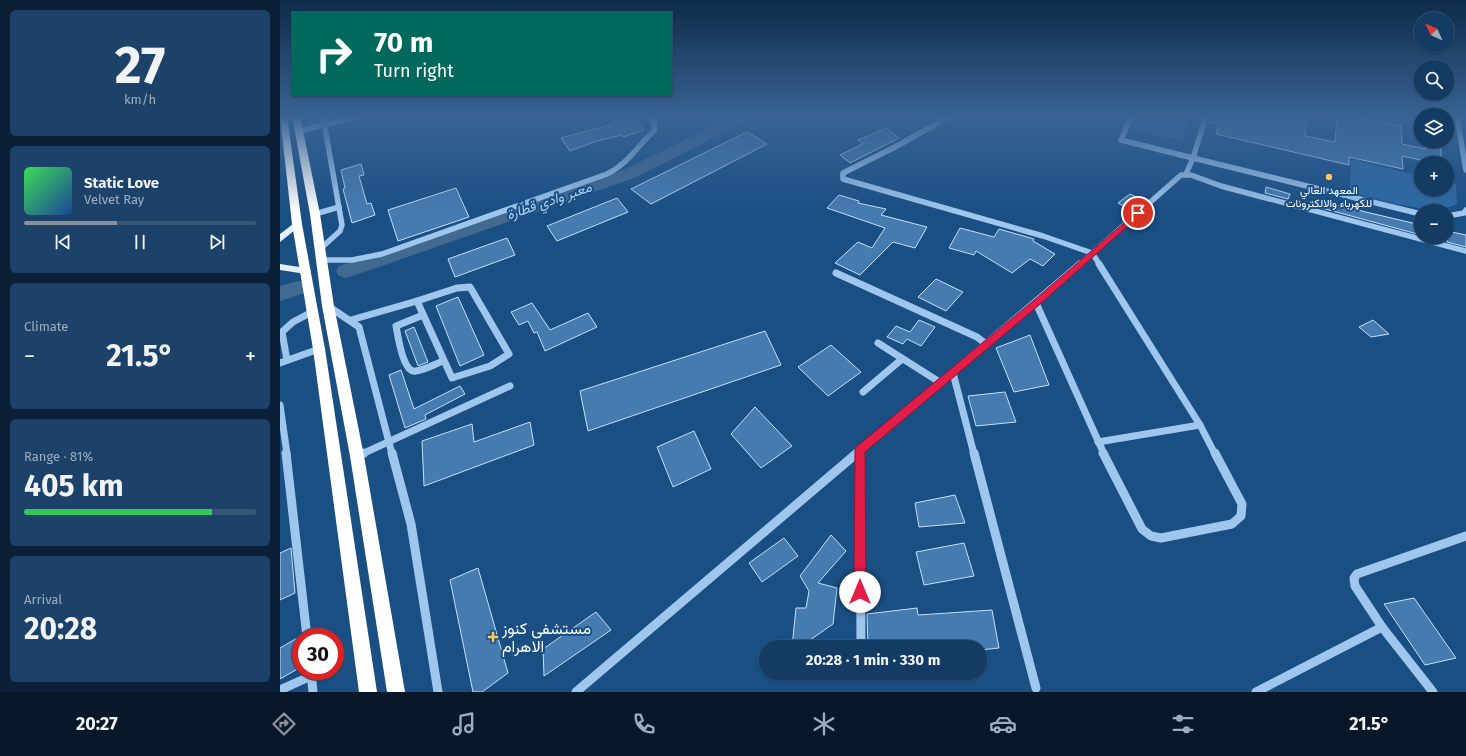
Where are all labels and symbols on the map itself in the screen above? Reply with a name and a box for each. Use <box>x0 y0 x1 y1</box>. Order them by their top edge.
north arrow <box>1414 12 1454 52</box>
marker: المعهد العالي للكهرباء والالكترونات <box>1324 172 1334 182</box>
water label: معبر وادي قطّارة <box>504 178 595 226</box>
place label: المعهد العالي للكهرباء والالكترونات <box>1286 184 1372 210</box>
pin <box>1121 196 1155 230</box>
position arrow <box>839 571 881 613</box>
place label: مستشفى كنوز الاهرام <box>501 619 591 657</box>
speed limit sign: 30 <box>292 628 344 680</box>
marker: مستشفى كنوز الاهرام <box>487 631 499 643</box>

